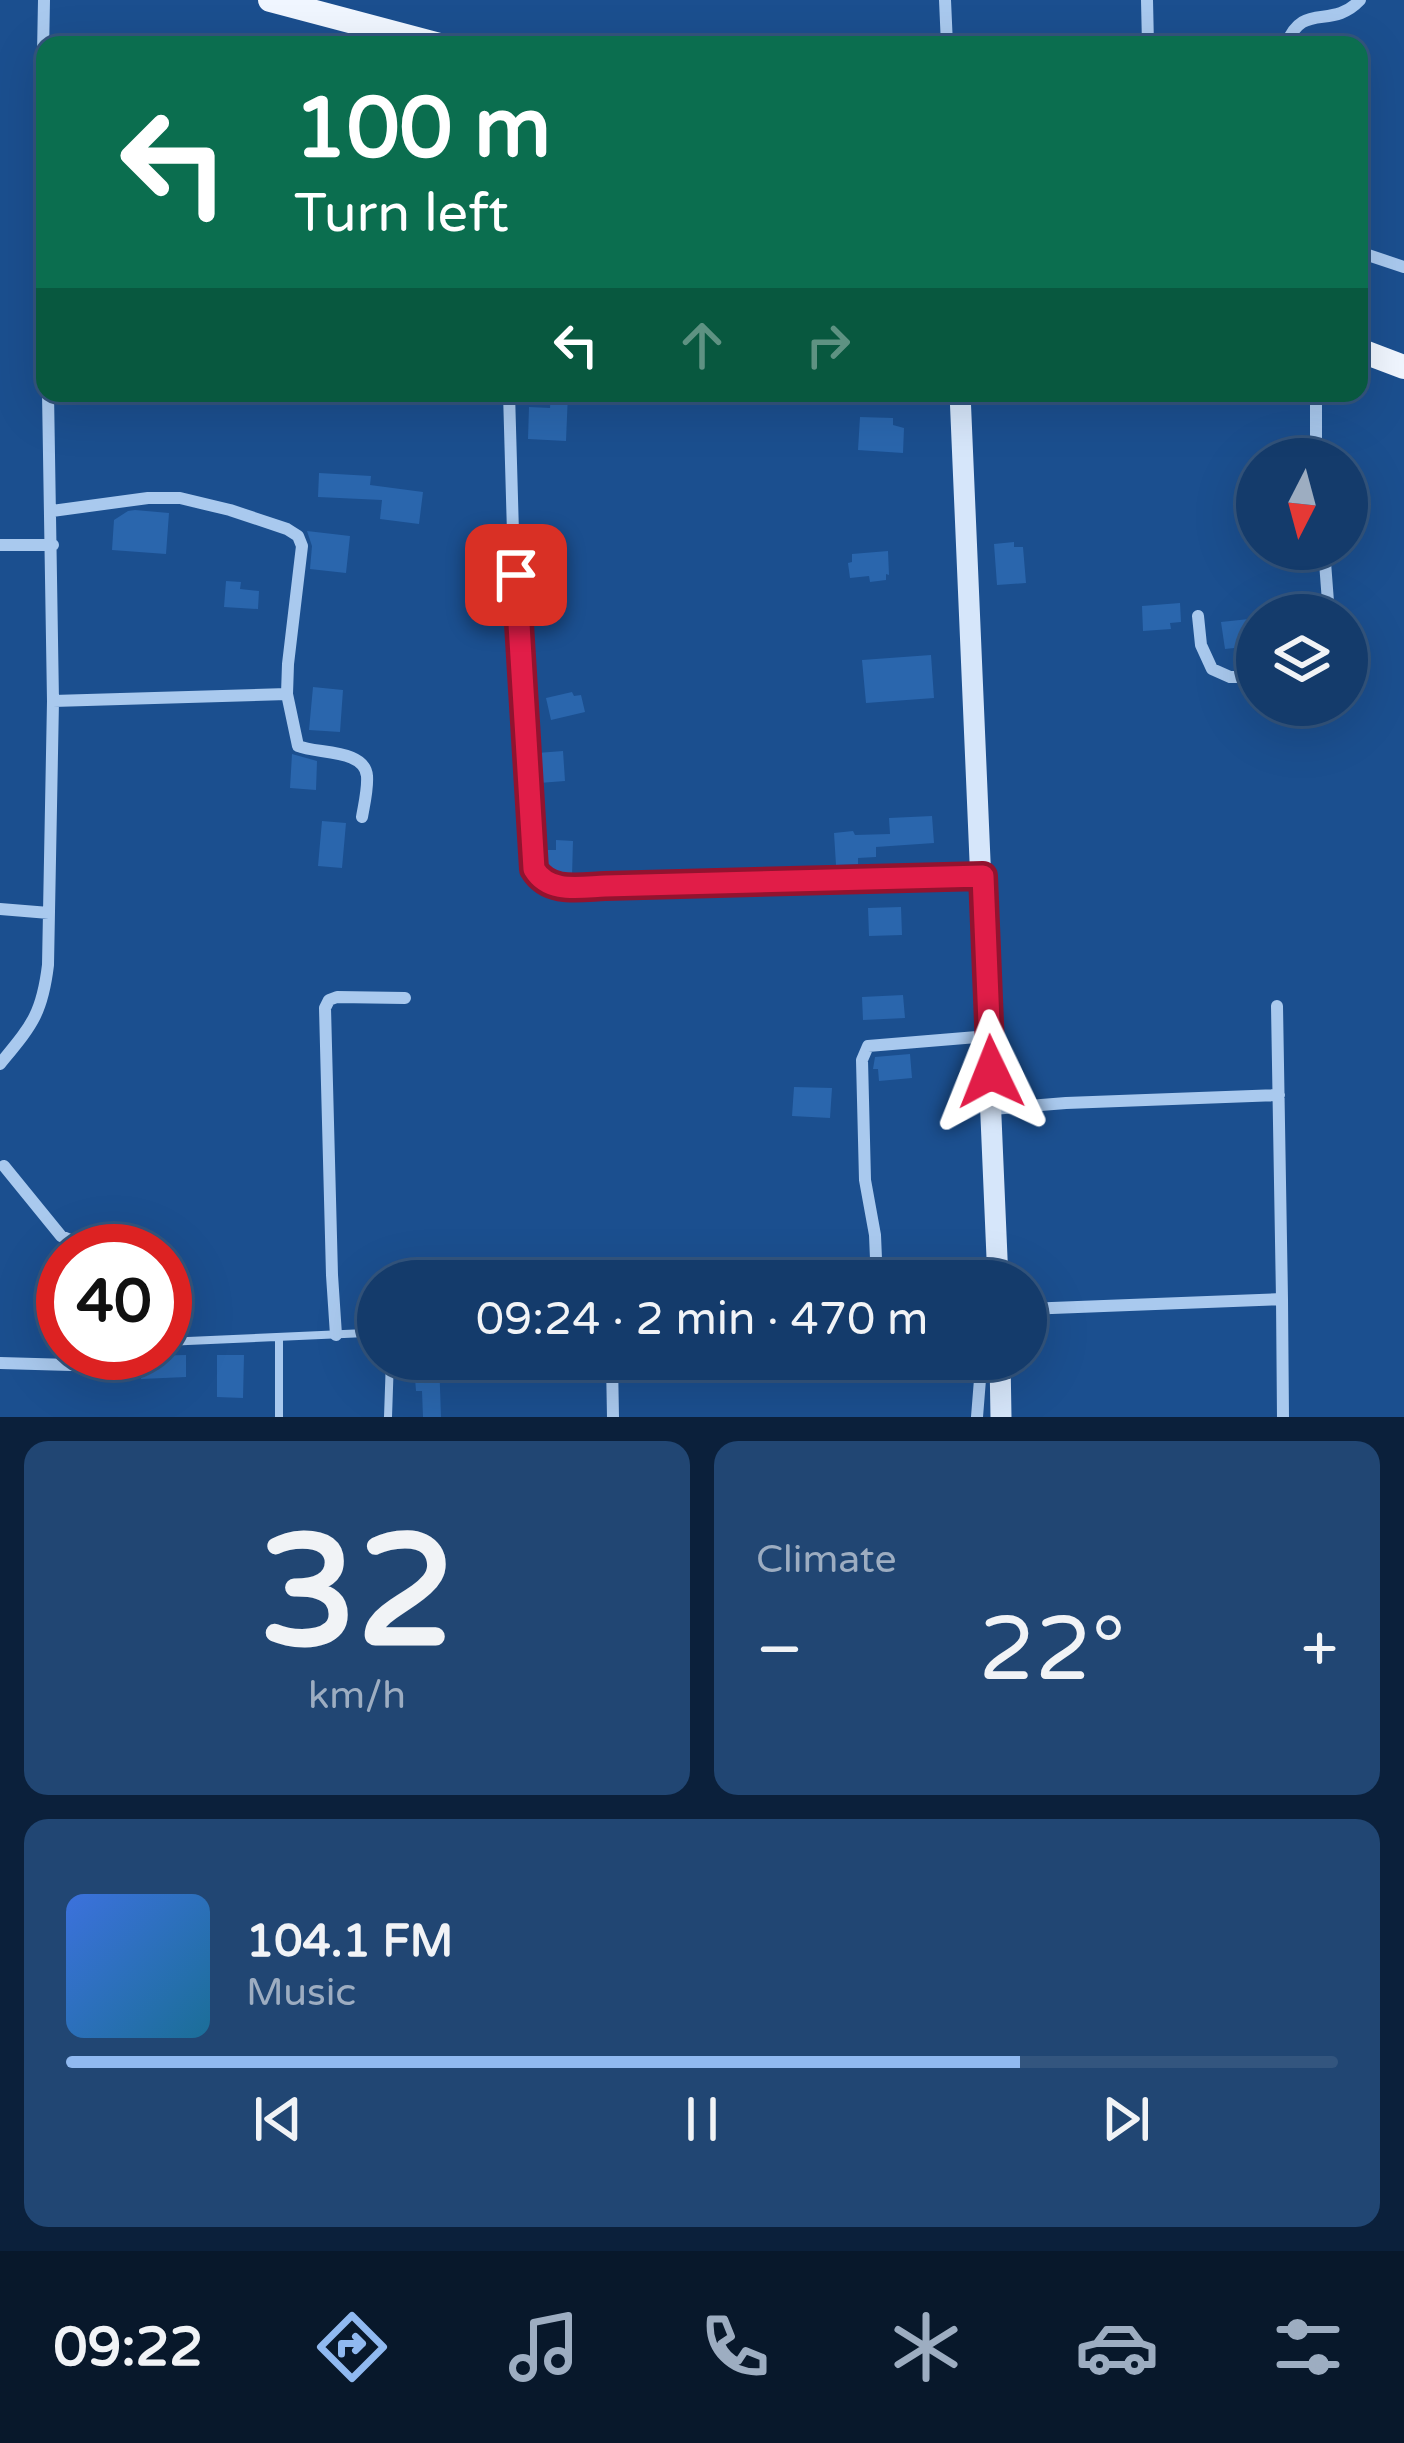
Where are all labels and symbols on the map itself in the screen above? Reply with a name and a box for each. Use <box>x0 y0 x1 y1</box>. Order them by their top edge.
north arrow <box>1236 438 1368 570</box>
pin <box>465 524 567 626</box>
position arrow <box>928 1009 1054 1135</box>
speed limit sign: 40 <box>36 1224 192 1380</box>

